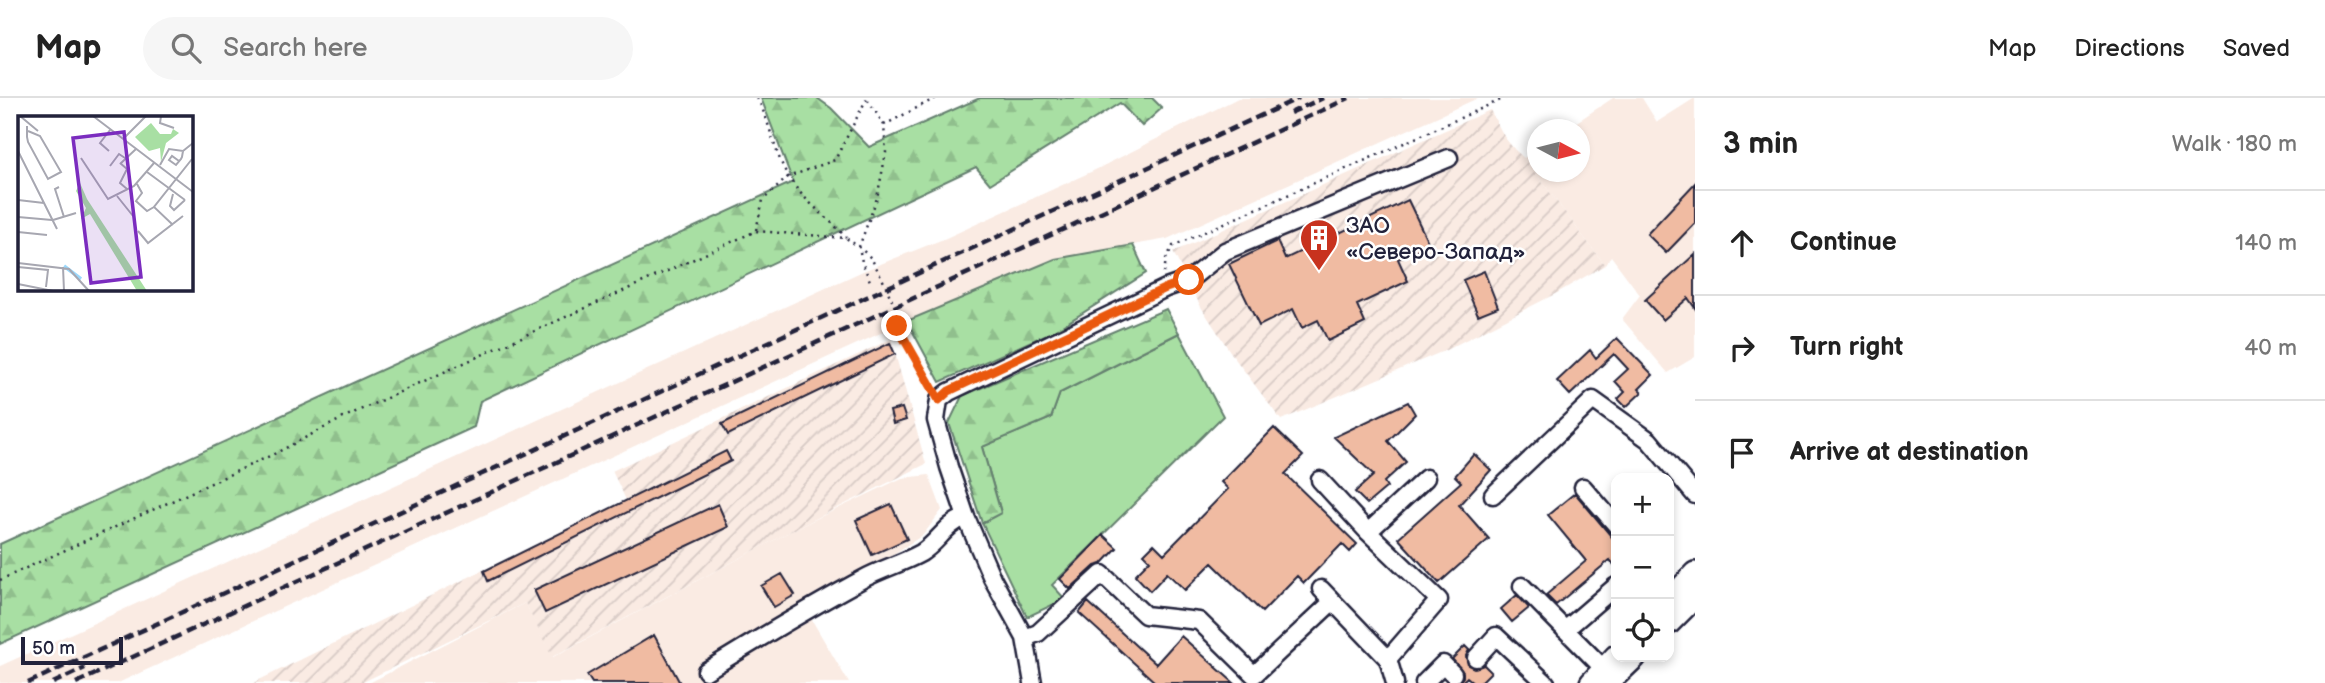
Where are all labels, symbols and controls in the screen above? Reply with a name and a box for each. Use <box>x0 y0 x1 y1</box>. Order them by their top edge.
search box <box>143 17 633 80</box>
text: Map <box>35 28 101 68</box>
icon: search <box>167 29 205 67</box>
text: Search here <box>223 33 367 64</box>
text: Map <box>1988 34 2036 63</box>
text: Directions <box>2074 34 2185 63</box>
text: Saved <box>2223 34 2290 63</box>
inset map <box>18 116 192 290</box>
north arrow <box>1527 119 1590 182</box>
text: 3 min <box>1723 126 1798 162</box>
text: Walk · 180 m <box>2172 130 2297 158</box>
place label: ЗАО «Северо-Запад» <box>1346 212 1526 266</box>
building icon: ЗАО «Северо-Запад» <box>1298 217 1340 272</box>
icon: ahead <box>1723 224 1761 262</box>
text: Continue <box>1790 227 1897 258</box>
text: 140 m <box>2235 229 2297 257</box>
route start <box>1173 264 1204 295</box>
route end <box>881 310 912 341</box>
icon: right <box>1723 329 1761 367</box>
text: Turn right <box>1790 332 1903 363</box>
text: 40 m <box>2244 334 2297 362</box>
icon: arrive <box>1723 434 1761 472</box>
text: Arrive at destination <box>1790 437 2029 468</box>
map controls <box>1611 473 1674 662</box>
button: + <box>1611 473 1674 536</box>
button: − <box>1611 536 1674 599</box>
button: locate <box>1611 599 1674 662</box>
scale bar <box>21 634 122 666</box>
text: 50 m <box>32 637 75 660</box>

